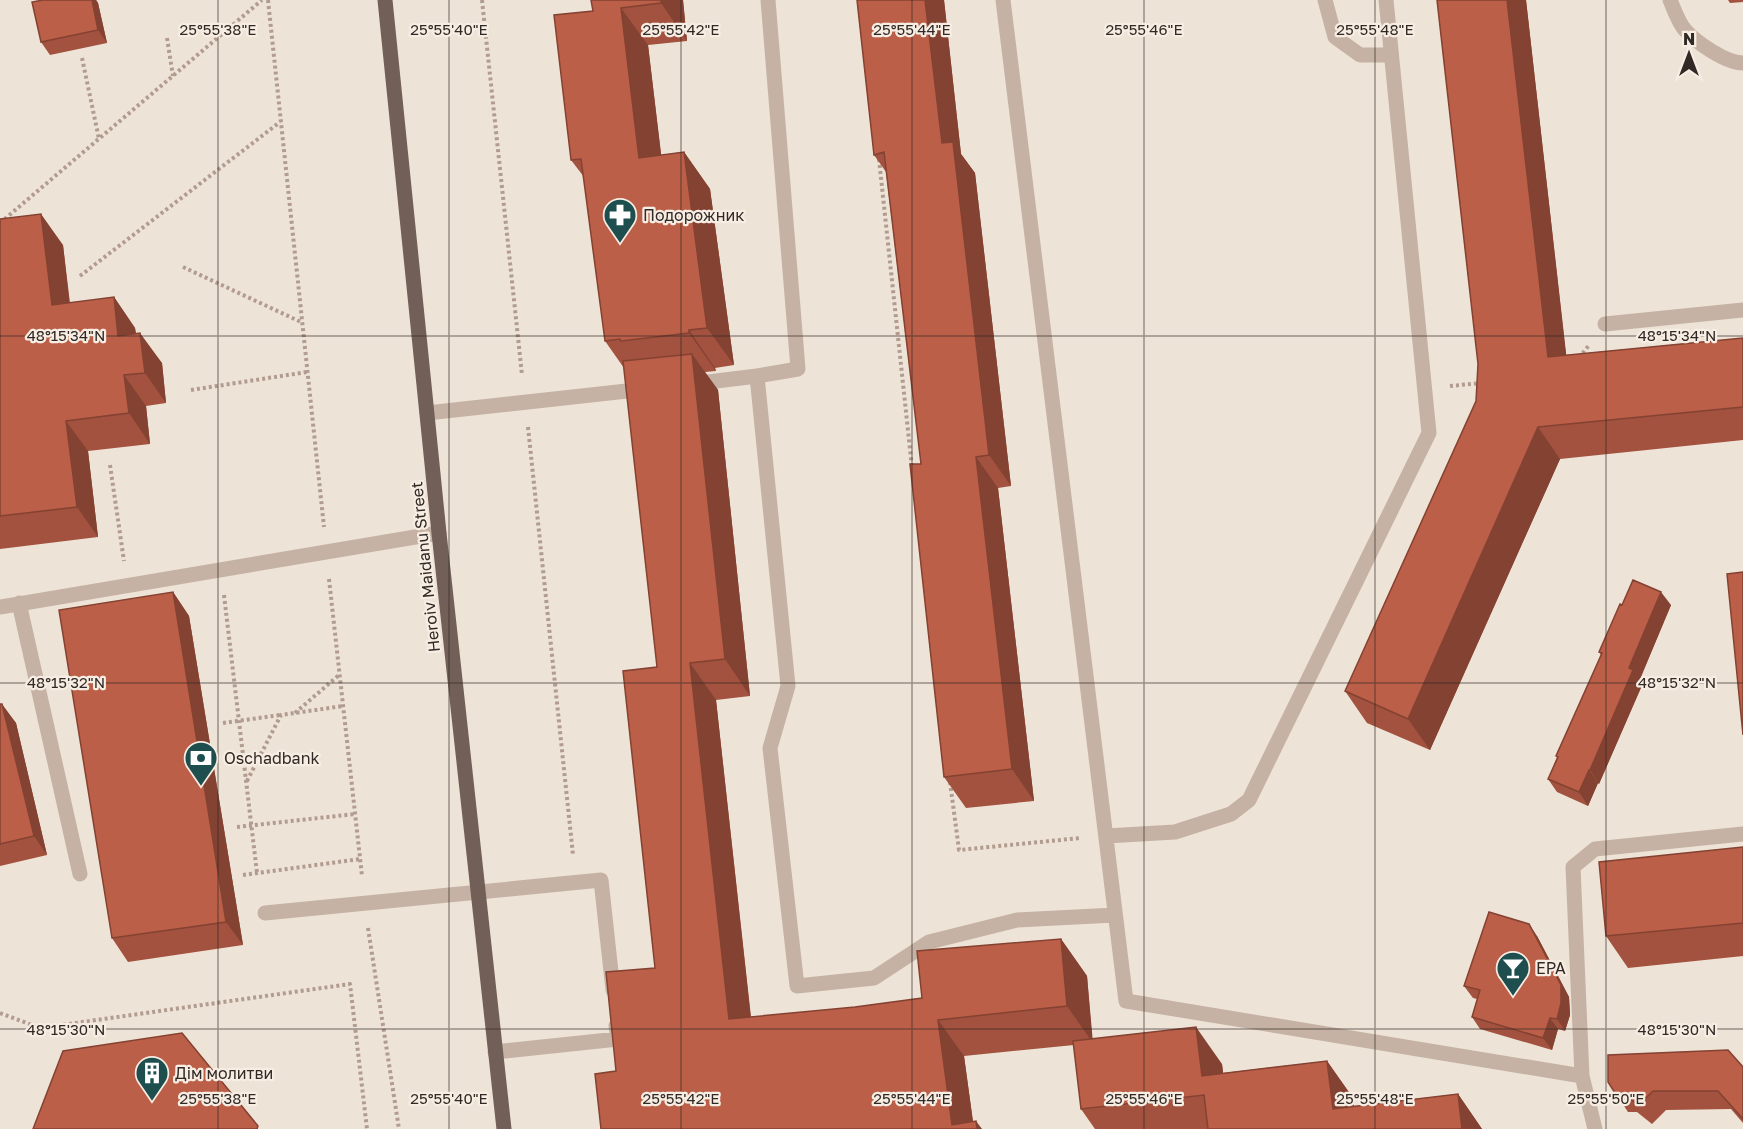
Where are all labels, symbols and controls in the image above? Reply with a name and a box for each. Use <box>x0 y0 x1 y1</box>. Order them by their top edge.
text: 25°55'38"E <box>180 20 256 38</box>
text: 25°55'40"E <box>410 20 488 38</box>
text: 25°55'42"E <box>643 20 719 38</box>
text: 25°55'44"E <box>873 20 951 38</box>
text: 25°55'46"E <box>1105 20 1183 38</box>
text: 25°55'48"E <box>1336 20 1414 38</box>
north arrow <box>1659 24 1719 84</box>
text: N <box>1683 29 1695 49</box>
pharmacy icon: Подорожник <box>602 197 638 244</box>
place label: Подорожник <box>643 205 744 225</box>
text: 48°15'34"N <box>27 326 105 344</box>
text: 48°15'34"N <box>1638 326 1716 344</box>
street label: Heroiv Maidanu Street <box>406 481 444 653</box>
text: 48°15'32"N <box>27 673 105 691</box>
text: 48°15'32"N <box>1638 673 1716 691</box>
bank icon: Oschadbank <box>183 740 219 787</box>
place label: Oschadbank <box>224 748 320 768</box>
bar icon: ЕРА <box>1495 950 1531 997</box>
place label: ЕРА <box>1536 958 1566 978</box>
text: 48°15'30"N <box>27 1020 105 1038</box>
text: 48°15'30"N <box>1638 1020 1716 1038</box>
building icon: Дім молитви <box>134 1055 170 1102</box>
place label: Дім молитви <box>175 1063 273 1083</box>
text: 25°55'38"E <box>180 1089 256 1107</box>
text: 25°55'40"E <box>410 1089 488 1107</box>
text: 25°55'42"E <box>643 1089 719 1107</box>
text: 25°55'44"E <box>873 1089 951 1107</box>
text: 25°55'46"E <box>1105 1089 1183 1107</box>
text: 25°55'48"E <box>1336 1089 1414 1107</box>
text: 25°55'50"E <box>1568 1089 1644 1107</box>

